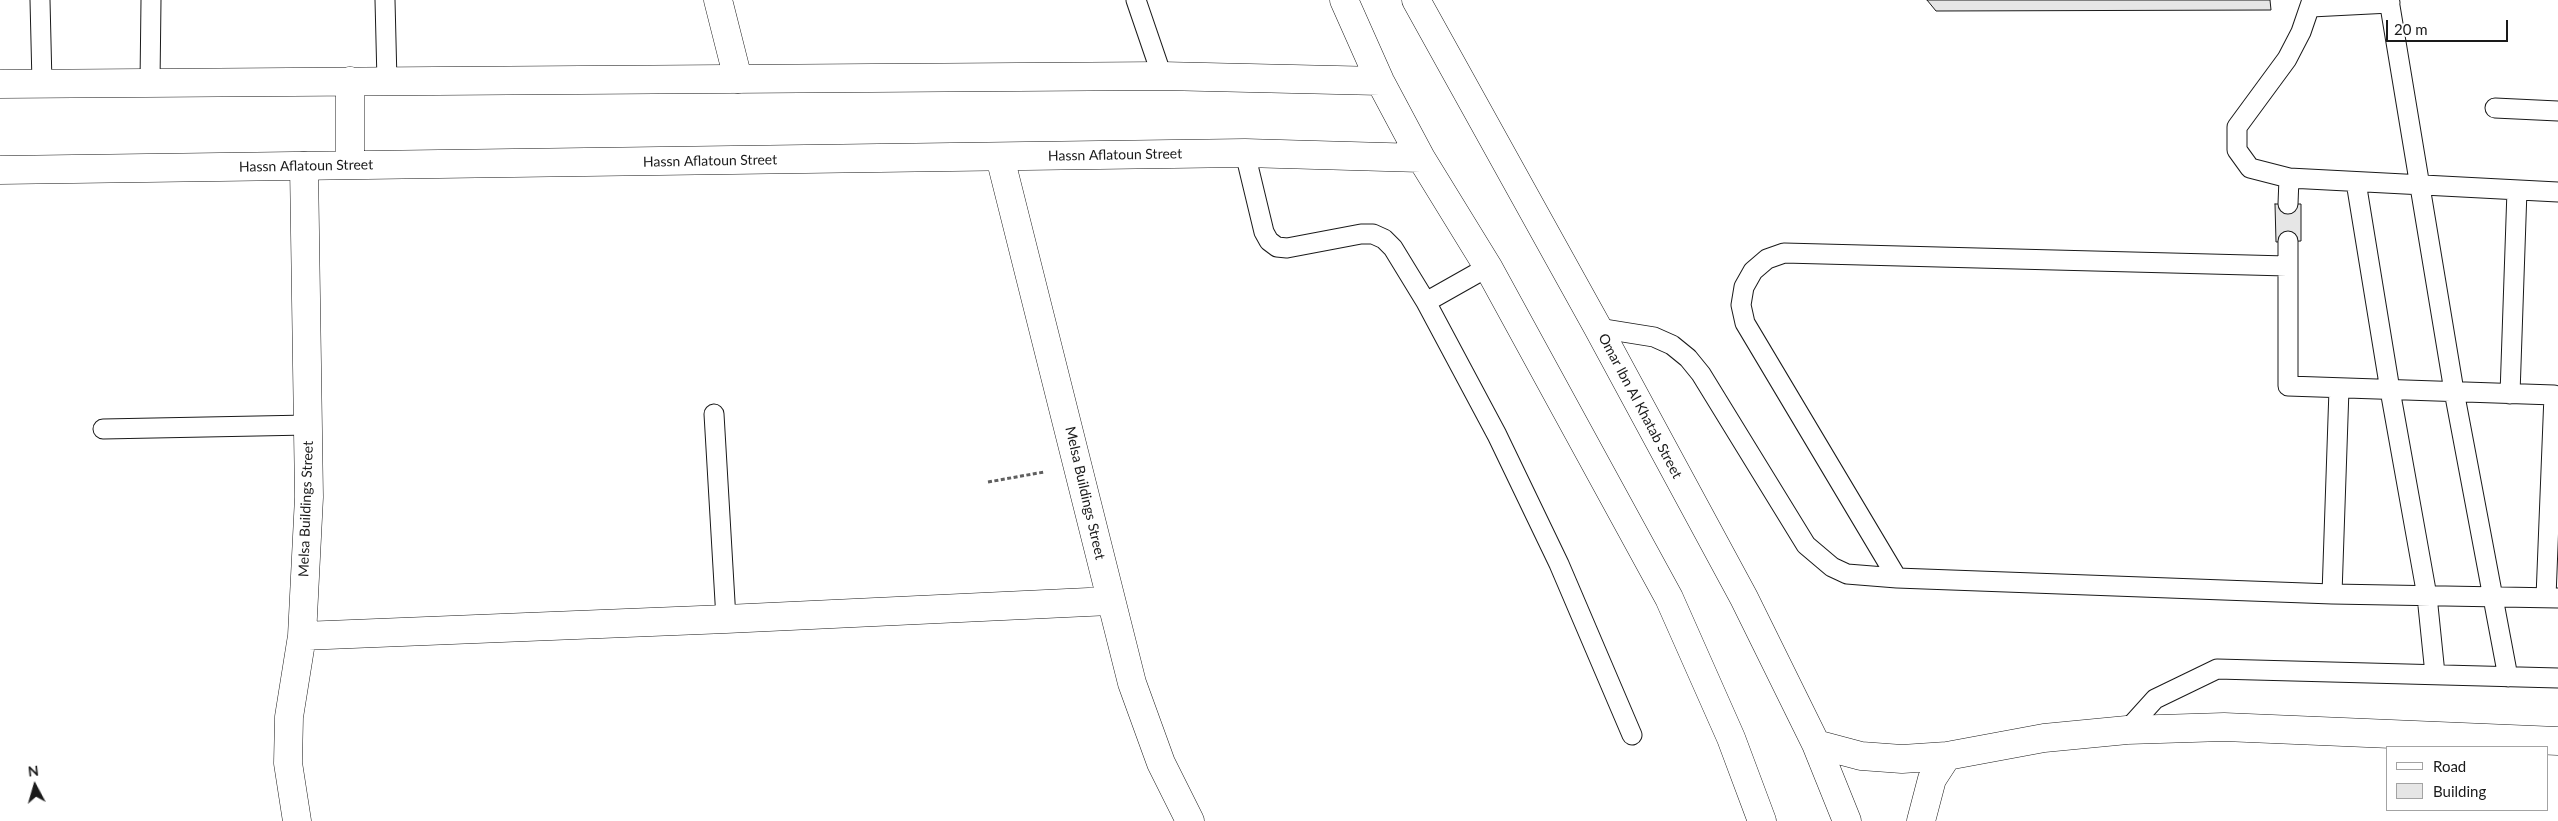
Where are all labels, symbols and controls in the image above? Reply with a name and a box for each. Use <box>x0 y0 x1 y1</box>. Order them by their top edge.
scale bar <box>2388 10 2510 42</box>
text: 20 m <box>2394 20 2428 38</box>
street label: Hassn Aflatoun Street <box>1048 145 1182 165</box>
street label: Hassn Aflatoun Street <box>643 151 777 171</box>
street label: Hassn Aflatoun Street <box>239 156 373 176</box>
street label: Omar Ibn Al Khatab Street <box>1595 331 1685 481</box>
street label: Melsa Buildings Street <box>1061 425 1109 561</box>
street label: Melsa Buildings Street <box>295 441 317 577</box>
legend <box>2386 746 2548 811</box>
text: Road <box>2433 757 2466 775</box>
north arrow <box>10 761 60 811</box>
text: N <box>27 762 40 780</box>
text: Building <box>2433 782 2486 800</box>

